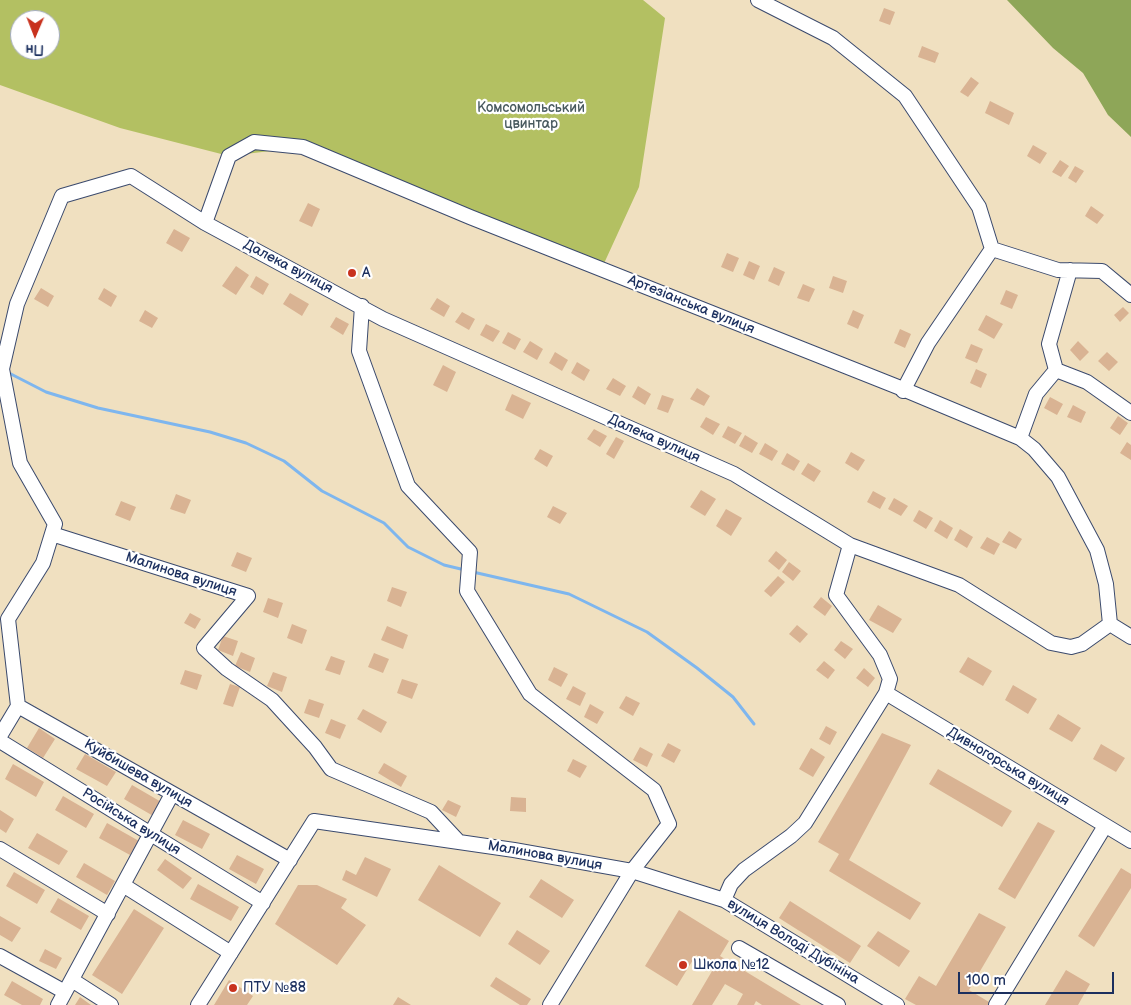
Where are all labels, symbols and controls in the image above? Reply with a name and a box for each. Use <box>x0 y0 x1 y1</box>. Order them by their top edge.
north arrow <box>10 10 60 60</box>
text: Пн <box>25 41 44 58</box>
park label: Комсомольський цвинтар <box>477 100 585 132</box>
street label: Далека вулиця <box>240 236 336 298</box>
place label: А <box>362 265 370 281</box>
marker: А <box>346 267 358 279</box>
street label: Артезіанська вулиця <box>625 272 757 338</box>
street label: Далека вулиця <box>605 411 703 467</box>
street label: Малинова вулиця <box>123 549 239 601</box>
street label: Дивногорська вулиця <box>944 724 1072 810</box>
street label: Куйбишева вулиця <box>81 736 195 812</box>
street label: Російська вулиця <box>79 785 183 859</box>
street label: Малинова вулиця <box>486 838 604 874</box>
street label: вулиця Володі Дубініна <box>724 896 862 988</box>
place label: Школа №12 <box>693 957 770 973</box>
marker: Школа №12 <box>677 959 689 971</box>
scale bar <box>961 962 1117 994</box>
text: 100 m <box>966 971 1006 990</box>
place label: ПТУ №88 <box>243 980 306 996</box>
marker: ПТУ №88 <box>227 982 239 994</box>

